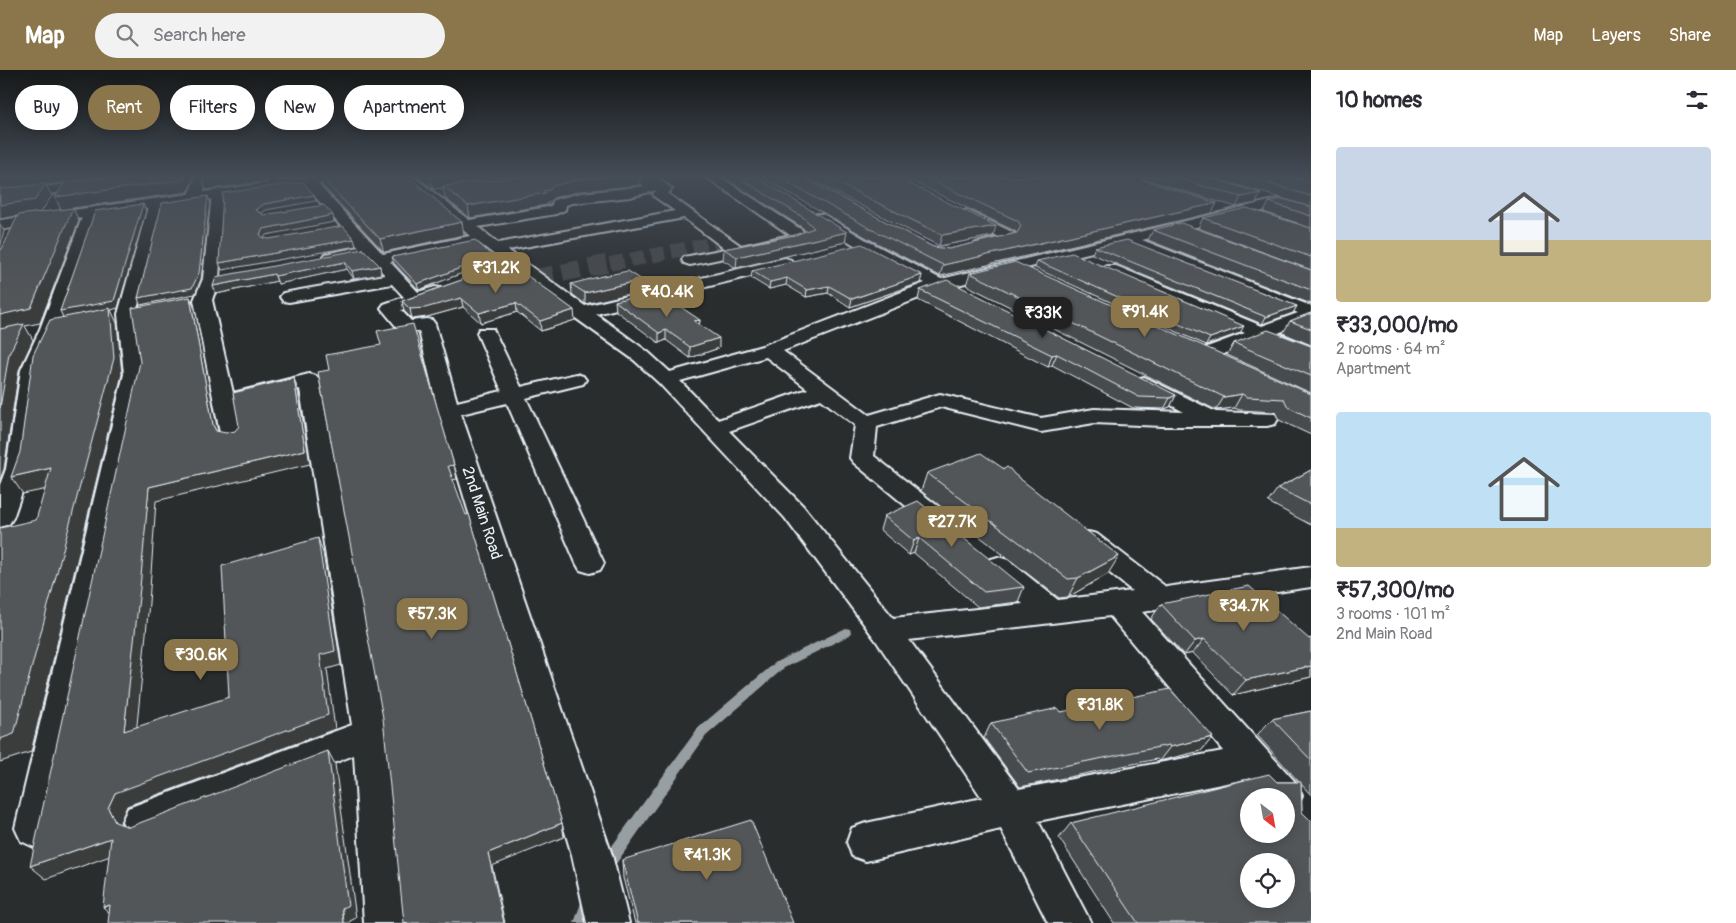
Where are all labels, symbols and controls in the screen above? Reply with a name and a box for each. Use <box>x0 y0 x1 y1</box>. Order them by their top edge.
search box <box>95 13 445 58</box>
text: Map <box>25 21 65 50</box>
icon: search <box>113 21 141 49</box>
text: Search here <box>153 23 246 47</box>
text: Map <box>1534 24 1563 47</box>
text: Layers <box>1591 24 1641 47</box>
text: Share <box>1669 24 1711 47</box>
chip: Buy <box>15 85 78 130</box>
chip: Rent <box>88 85 160 130</box>
chip: Filters <box>170 85 255 130</box>
chip: New <box>265 85 334 130</box>
chip: Apartment <box>344 85 464 130</box>
icon: filters <box>1683 86 1711 114</box>
text: 10 homes <box>1336 87 1422 114</box>
icon: home <box>1479 179 1569 269</box>
pin: ₹31.2K <box>455 252 537 294</box>
text: ₹31.2K <box>473 258 519 278</box>
pin: ₹40.4K <box>626 276 708 318</box>
text: ₹40.4K <box>641 282 693 302</box>
pin: ₹33K <box>1013 296 1073 339</box>
pin: ₹91.4K <box>1104 296 1186 338</box>
text: ₹91.4K <box>1122 302 1168 322</box>
text: ₹33K <box>1024 303 1062 323</box>
text: ₹33,000/mo <box>1336 312 1458 339</box>
text: 2 rooms · 64 m² <box>1336 339 1446 359</box>
text: Apartment <box>1336 359 1411 379</box>
icon: home <box>1479 444 1569 534</box>
street label: 2nd Main Road <box>458 464 506 562</box>
pin: ₹27.7K <box>911 506 993 548</box>
text: ₹27.7K <box>928 512 976 532</box>
text: ₹57,300/mo <box>1336 577 1454 604</box>
pin: ₹34.7K <box>1203 590 1285 632</box>
text: ₹34.7K <box>1219 596 1269 616</box>
pin: ₹57.3K <box>391 598 473 640</box>
text: ₹57.3K <box>408 604 456 624</box>
text: 3 rooms · 101 m² <box>1336 604 1450 624</box>
text: 2nd Main Road <box>1336 624 1433 644</box>
pin: ₹30.6K <box>160 638 242 681</box>
text: ₹30.6K <box>175 645 227 665</box>
pin: ₹31.8K <box>1059 688 1141 731</box>
text: ₹31.8K <box>1077 695 1123 715</box>
north arrow <box>1240 788 1295 842</box>
map controls <box>1240 788 1295 908</box>
pin: ₹41.3K <box>666 838 748 881</box>
text: ₹41.3K <box>683 845 731 865</box>
button: locate <box>1240 853 1295 908</box>

